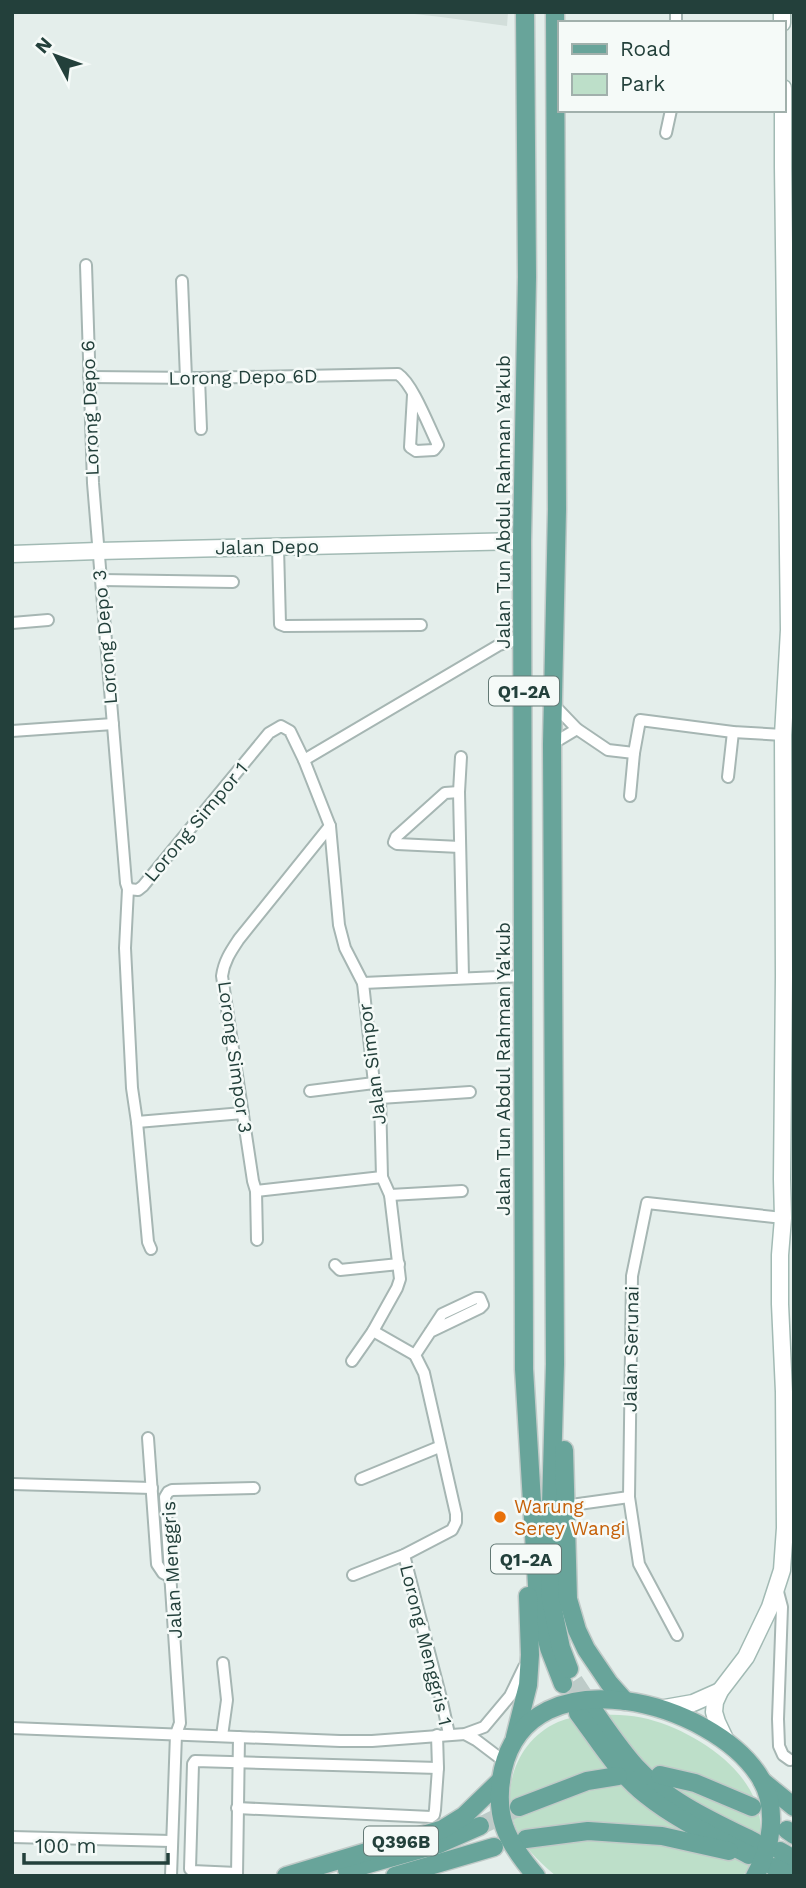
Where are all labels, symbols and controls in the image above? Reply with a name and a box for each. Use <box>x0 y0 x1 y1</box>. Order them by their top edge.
north arrow <box>21 21 91 91</box>
legend <box>558 21 785 112</box>
text: N <box>30 32 57 58</box>
text: Road <box>620 36 671 61</box>
text: Park <box>620 71 665 96</box>
street label: Lorong Depo 6 <box>76 340 104 476</box>
street label: Jalan Tun Abdul Rahman Ya'kub <box>492 355 515 649</box>
street label: Lorong Depo 6D <box>168 364 318 390</box>
street label: Jalan Depo <box>215 535 319 559</box>
street label: Lorong Depo 3 <box>88 569 122 705</box>
road number: Q1-2A <box>489 676 559 706</box>
street label: Lorong Simpor 1 <box>139 758 253 886</box>
street label: Jalan Tun Abdul Rahman Ya'kub <box>492 922 515 1216</box>
street label: Lorong Simpor 3 <box>213 980 257 1134</box>
street label: Jalan Simpor <box>353 1002 391 1126</box>
street label: Jalan Serunai <box>618 1286 644 1412</box>
place label: Warung Serey Wangi <box>514 1495 626 1540</box>
street label: Jalan Menggris <box>157 1501 187 1639</box>
marker: Warung Serey Wangi <box>492 1509 508 1525</box>
road number: Q1-2A <box>491 1544 561 1574</box>
street label: Lorong Menggris 1 <box>395 1562 457 1728</box>
scale bar <box>24 1822 168 1866</box>
road number: Q396B <box>364 1826 438 1856</box>
text: 100 m <box>35 1833 97 1858</box>

